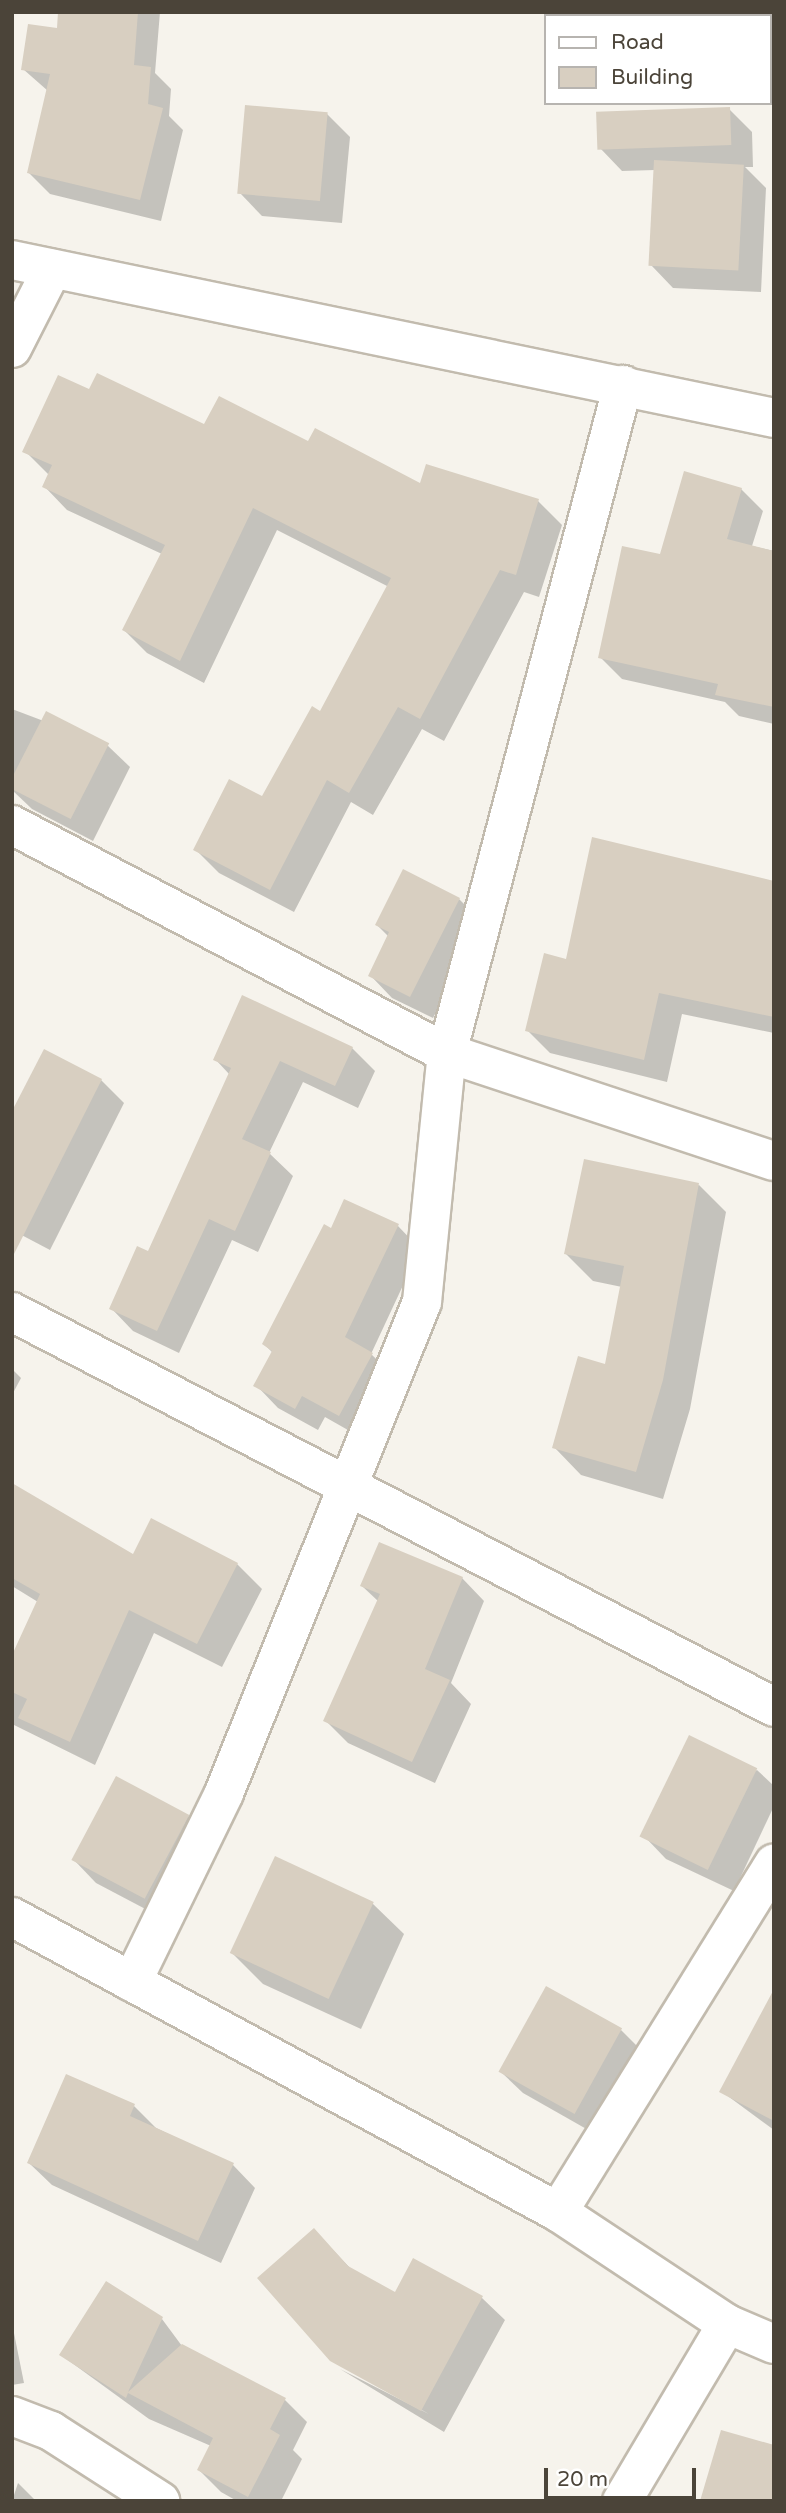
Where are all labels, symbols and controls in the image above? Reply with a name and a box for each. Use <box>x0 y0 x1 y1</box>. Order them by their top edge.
legend <box>544 14 772 105</box>
text: Road <box>611 30 664 55</box>
text: Building <box>611 65 693 90</box>
scale bar <box>548 2454 700 2498</box>
text: 20 m <box>557 2467 608 2492</box>

